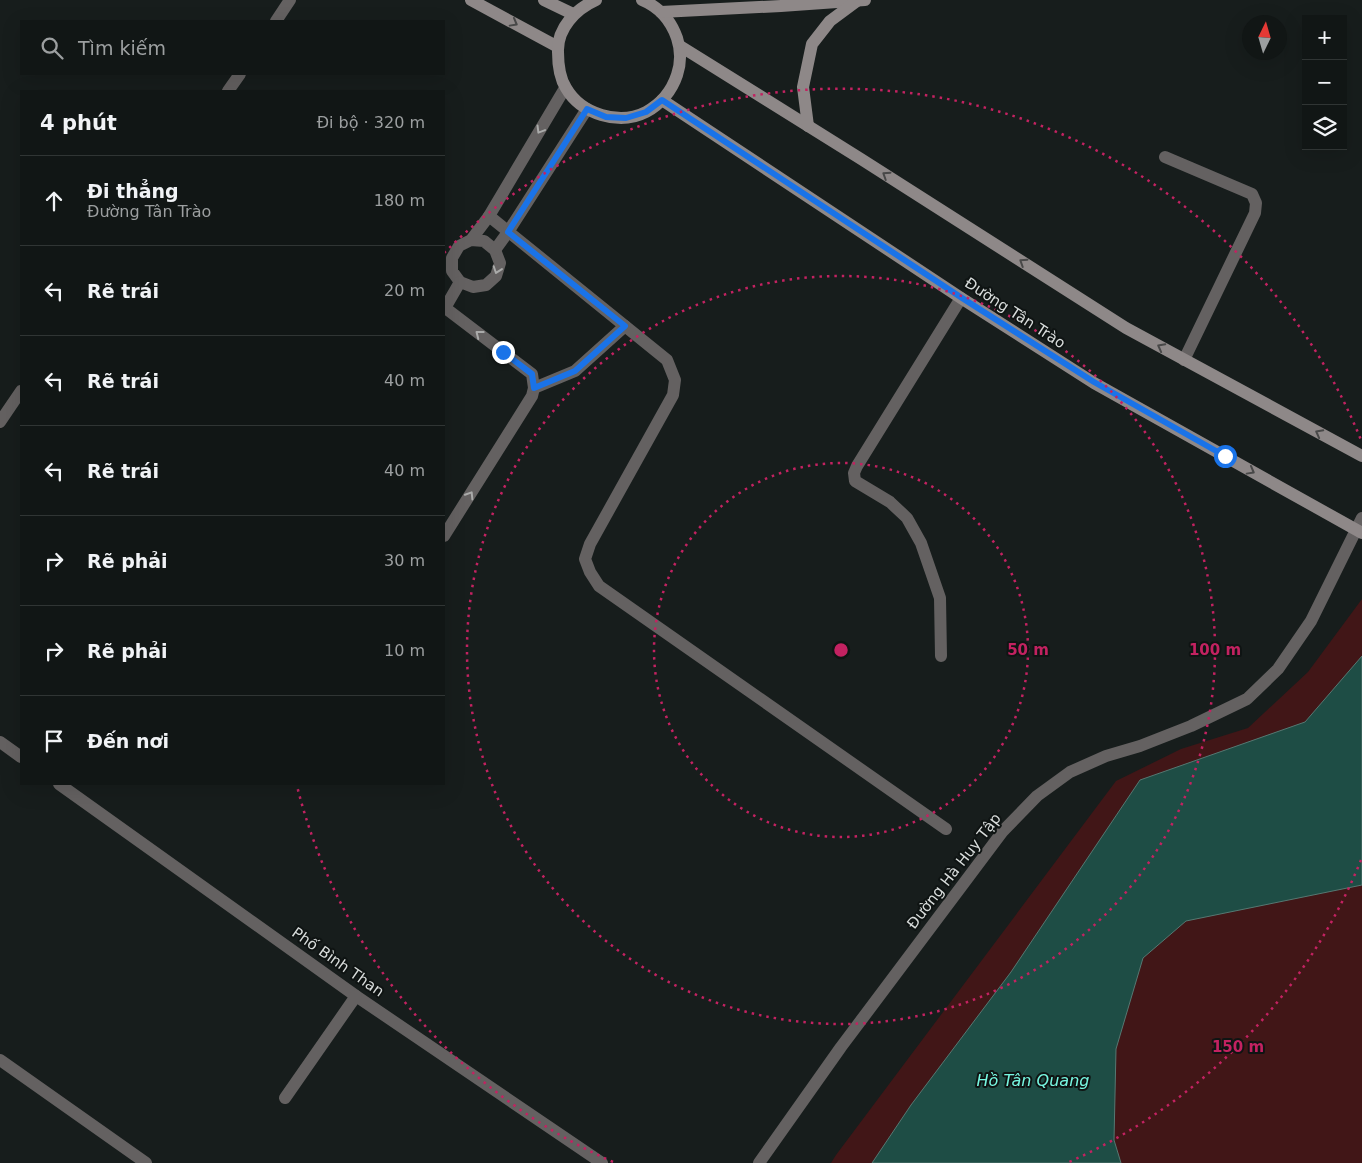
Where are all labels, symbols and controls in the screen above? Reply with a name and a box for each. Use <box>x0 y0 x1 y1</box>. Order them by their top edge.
north arrow <box>1242 15 1287 60</box>
map controls <box>1302 15 1347 150</box>
button: + <box>1302 15 1347 60</box>
one-way arrow <box>508 17 517 27</box>
search box <box>20 20 445 75</box>
icon: search <box>38 34 66 62</box>
text: Tìm kiếm <box>78 37 166 59</box>
button: − <box>1302 60 1347 105</box>
button: layers <box>1302 105 1347 150</box>
text: 4 phút <box>40 111 117 135</box>
text: Đi bộ · 320 m <box>317 113 425 132</box>
one-way arrow <box>537 124 547 133</box>
one-way arrow <box>882 171 891 181</box>
text: Đi thẳng <box>87 180 179 202</box>
icon: ahead <box>40 187 68 215</box>
text: 180 m <box>374 191 425 210</box>
text: Đường Tân Trào <box>87 202 211 221</box>
one-way arrow <box>1019 259 1028 268</box>
one-way arrow <box>492 265 502 274</box>
street label: Đường Tân Trào <box>961 274 1069 352</box>
icon: left <box>40 277 68 305</box>
text: Rẽ trái <box>87 280 159 302</box>
text: 20 m <box>384 281 425 300</box>
one-way arrow <box>475 331 485 340</box>
route end <box>492 341 515 364</box>
one-way arrow <box>1157 343 1166 353</box>
icon: left <box>40 367 68 395</box>
text: Rẽ trái <box>87 370 159 392</box>
text: 40 m <box>384 371 425 390</box>
one-way arrow <box>1315 429 1324 439</box>
route start <box>1214 445 1237 468</box>
icon: left <box>40 457 68 485</box>
text: Rẽ trái <box>87 460 159 482</box>
text: 40 m <box>384 461 425 480</box>
one-way arrow <box>1246 464 1255 474</box>
one-way arrow <box>463 492 473 501</box>
icon: right <box>40 547 68 575</box>
text: Rẽ phải <box>87 550 168 572</box>
text: 30 m <box>384 551 425 570</box>
icon: right <box>40 637 68 665</box>
text: Rẽ phải <box>87 640 168 662</box>
text: 10 m <box>384 641 425 660</box>
centre of rings <box>832 641 850 659</box>
text: 50 m <box>1007 641 1049 659</box>
text: 100 m <box>1189 641 1241 659</box>
icon: arrive <box>40 727 68 755</box>
text: Đến nơi <box>87 730 169 752</box>
street label: Đường Hà Huy Tập <box>903 810 1005 932</box>
street label: Phố Bình Than <box>289 924 387 1000</box>
text: 150 m <box>1212 1038 1264 1056</box>
water label: Hồ Tân Quang <box>977 1071 1089 1090</box>

